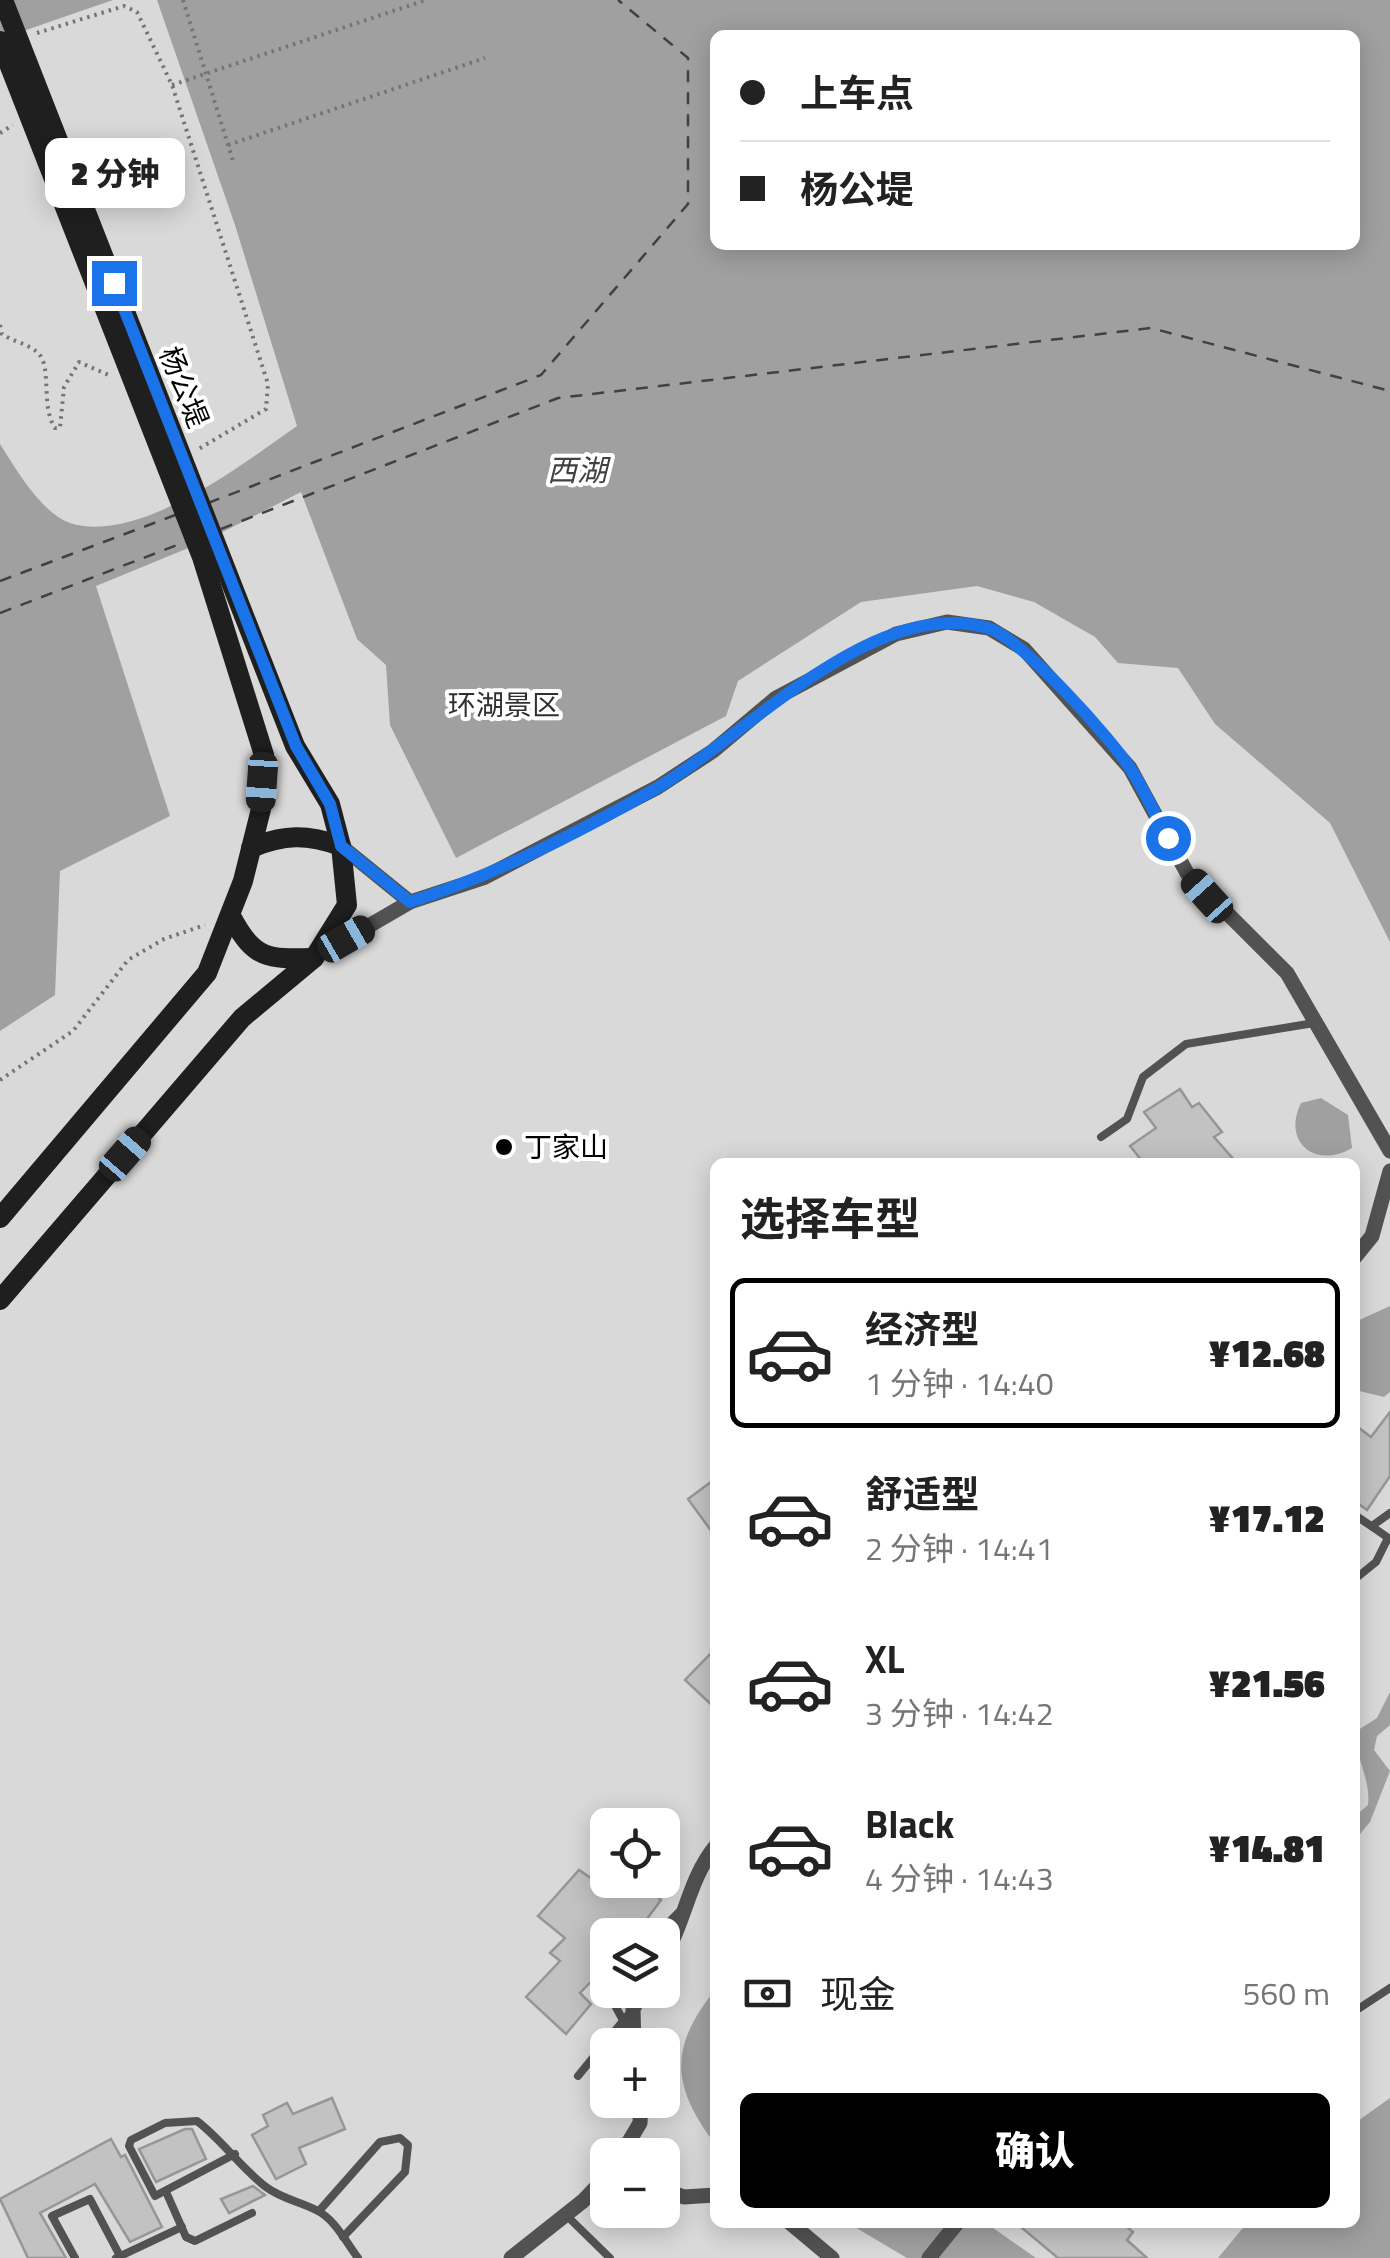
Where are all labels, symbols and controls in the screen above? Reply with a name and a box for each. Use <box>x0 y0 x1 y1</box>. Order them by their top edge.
text: 上车点 <box>800 64 914 122</box>
callout: 2 分钟 <box>44 138 184 208</box>
text: 2 分钟 <box>71 149 159 197</box>
text: 杨公堤 <box>800 160 914 218</box>
route end <box>92 261 137 306</box>
street label: 杨公堤 <box>149 340 220 434</box>
water label: 西湖 <box>547 447 611 493</box>
park label: 环湖景区 <box>448 683 560 726</box>
car <box>245 751 279 813</box>
route start <box>1146 816 1191 861</box>
car <box>1176 864 1238 928</box>
car <box>313 911 379 967</box>
car <box>94 1122 156 1186</box>
place label: 丁家山 <box>524 1125 608 1168</box>
marker: 丁家山 <box>493 1136 515 1158</box>
text: 选择车型 <box>740 1184 920 1252</box>
text: 经济型 <box>865 1300 979 1358</box>
icon: car <box>745 1308 835 1398</box>
text: ¥12.68 <box>1209 1324 1325 1382</box>
text: 1 分钟 · 14:40 <box>865 1359 1054 1407</box>
text: 舒适型 <box>865 1465 979 1523</box>
icon: car <box>745 1473 835 1563</box>
text: ¥17.12 <box>1209 1489 1325 1547</box>
text: 2 分钟 · 14:41 <box>865 1524 1054 1572</box>
text: XL <box>865 1630 905 1688</box>
icon: car <box>745 1638 835 1728</box>
text: ¥21.56 <box>1209 1654 1325 1712</box>
text: 3 分钟 · 14:42 <box>865 1689 1054 1737</box>
text: Black <box>865 1795 954 1853</box>
icon: car <box>745 1803 835 1893</box>
map controls <box>590 1808 680 2228</box>
button: locate <box>590 1808 680 1898</box>
text: ¥14.81 <box>1209 1819 1325 1877</box>
text: 4 分钟 · 14:43 <box>865 1854 1054 1902</box>
button: layers <box>590 1918 680 2008</box>
text: 现金 <box>820 1965 896 2023</box>
icon: cash <box>740 1966 795 2021</box>
text: 560 m <box>1242 1969 1330 2017</box>
button: + <box>590 2028 680 2118</box>
button: 确认 <box>740 2093 1330 2208</box>
button: − <box>590 2138 680 2228</box>

